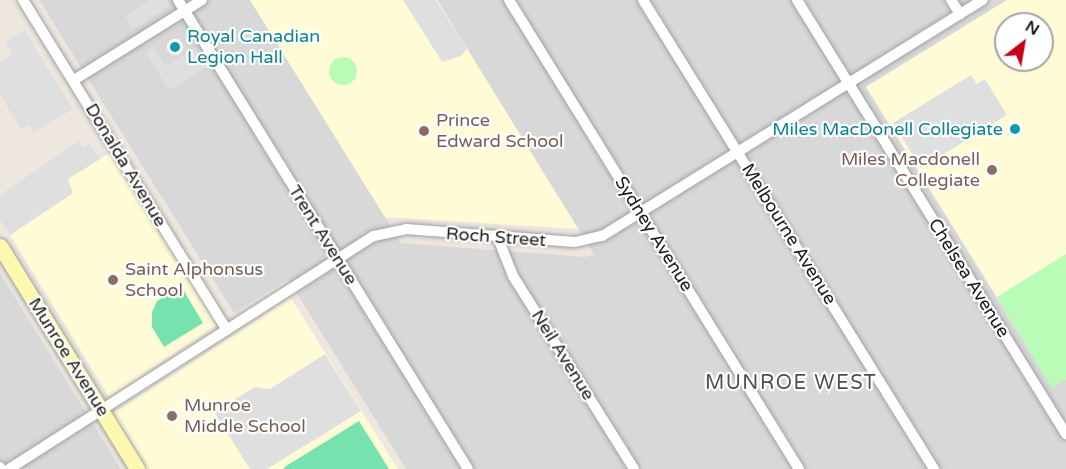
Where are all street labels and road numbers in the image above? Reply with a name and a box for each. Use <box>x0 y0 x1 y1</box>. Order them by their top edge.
street label: Donalda Avenue <box>81 99 171 231</box>
street label: Melbourne Avenue <box>737 159 841 309</box>
street label: Sydney Avenue <box>610 173 698 295</box>
street label: Trent Avenue <box>284 181 362 289</box>
street label: Chelsea Avenue <box>924 215 1014 341</box>
street label: Roch Street <box>445 223 547 251</box>
street label: Munroe Avenue <box>24 294 114 420</box>
street label: Neil Avenue <box>527 306 599 404</box>

